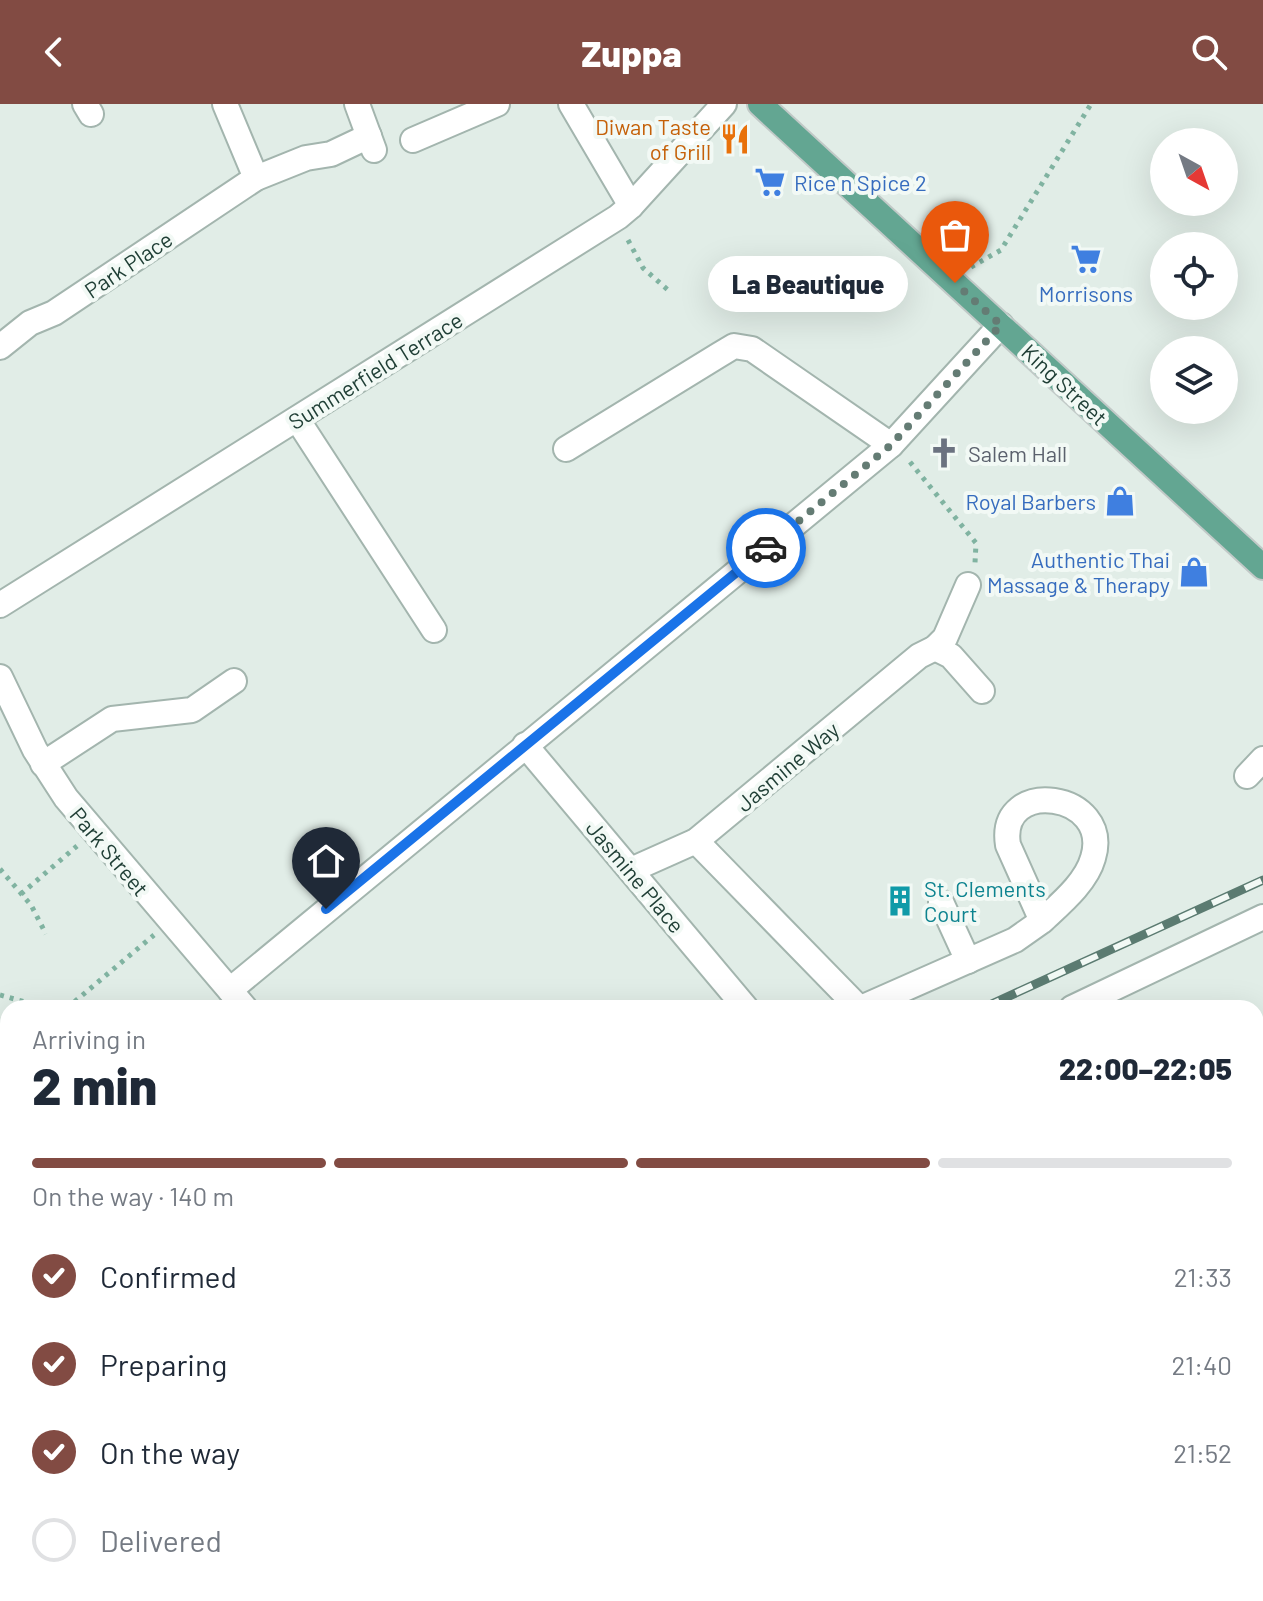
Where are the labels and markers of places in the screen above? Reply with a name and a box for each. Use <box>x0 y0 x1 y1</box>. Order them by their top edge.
place label: Diwan Taste of Grill <box>595 113 711 164</box>
restaurant icon: Diwan Taste of Grill <box>718 122 752 156</box>
supermarket icon: Rice n Spice 2 <box>753 165 787 199</box>
place label: Rice n Spice 2 <box>794 169 927 195</box>
pin <box>921 201 989 283</box>
supermarket icon: Morrisons <box>1069 242 1103 276</box>
callout: La Beautique <box>707 255 907 311</box>
place label: Morrisons <box>1039 280 1133 306</box>
church icon: Salem Hall <box>927 436 961 470</box>
place label: Salem Hall <box>968 440 1067 466</box>
shop icon: Royal Barbers <box>1103 484 1137 518</box>
place label: Royal Barbers <box>965 488 1096 514</box>
place label: Authentic Thai Massage & Therapy <box>987 546 1170 597</box>
shop icon: Authentic Thai Massage & Therapy <box>1177 555 1211 589</box>
pin <box>292 827 360 909</box>
place label: St. Clements Court <box>924 875 1046 926</box>
building icon: St. Clements Court <box>883 884 917 918</box>

